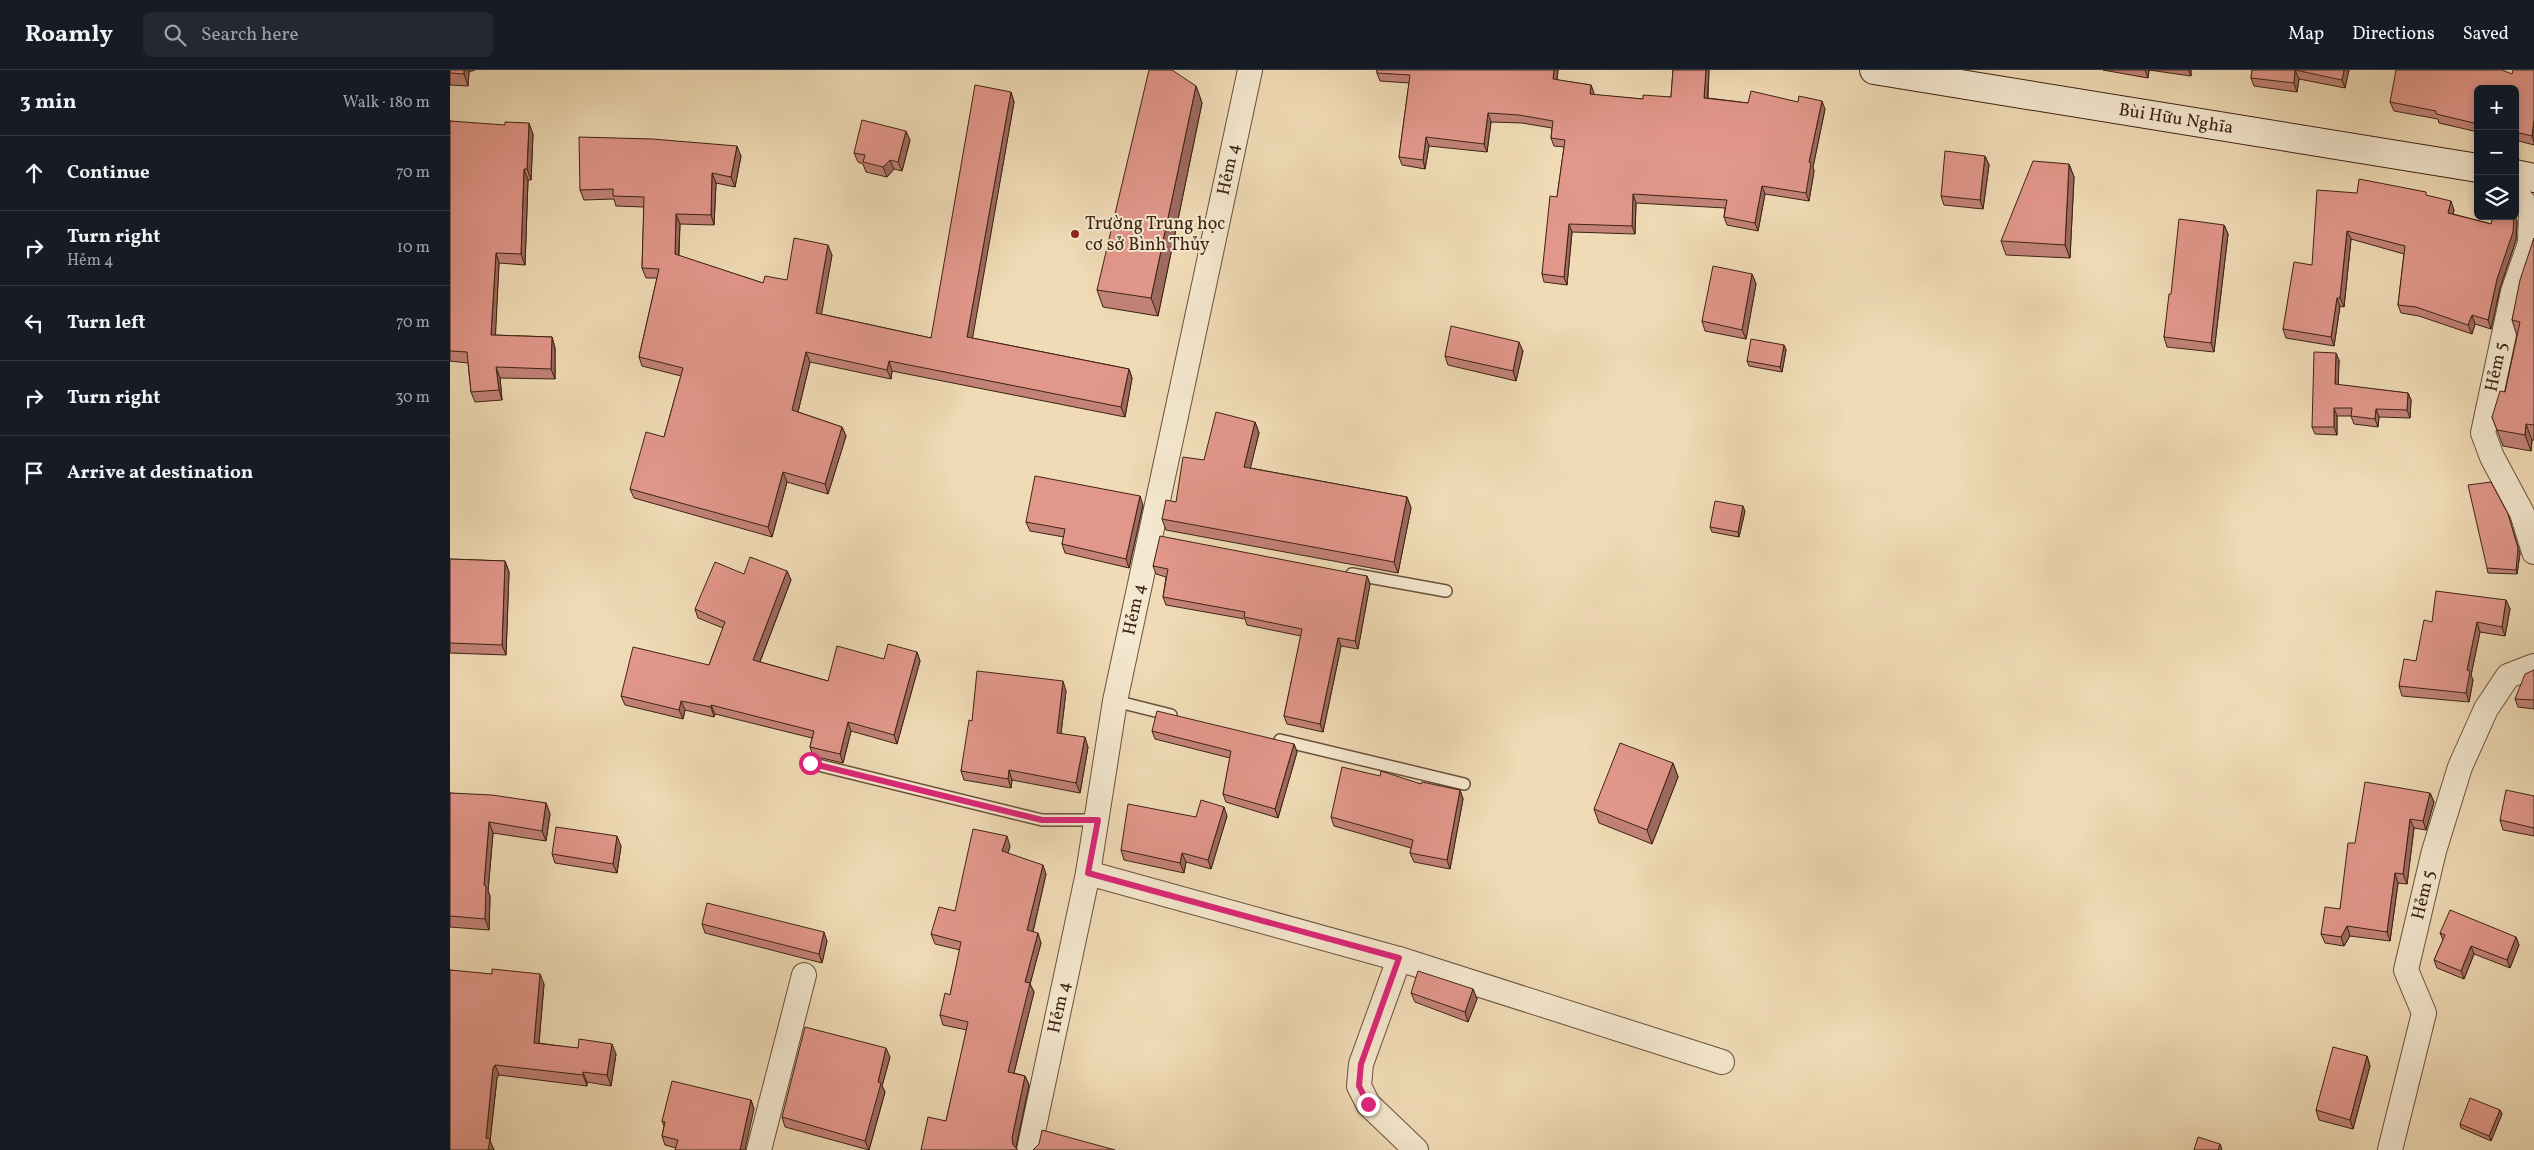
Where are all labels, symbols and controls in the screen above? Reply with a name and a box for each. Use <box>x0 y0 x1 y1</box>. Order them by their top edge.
search box <box>143 12 493 57</box>
text: Roamly <box>25 18 113 52</box>
icon: search <box>161 21 189 49</box>
text: Search here <box>201 22 298 48</box>
text: Map <box>2288 22 2324 47</box>
text: Directions <box>2352 22 2435 47</box>
text: Saved <box>2463 22 2509 47</box>
map controls <box>2474 85 2519 220</box>
button: + <box>2474 85 2519 130</box>
text: 3 min <box>20 88 76 117</box>
text: Walk · 180 m <box>343 92 430 114</box>
street label: Bùi Hữu Nghĩa <box>2117 97 2235 141</box>
button: − <box>2474 130 2519 175</box>
street label: Hẻm 4 <box>1211 141 1246 198</box>
icon: ahead <box>20 159 48 187</box>
text: Continue <box>67 160 150 186</box>
text: 70 m <box>396 162 430 184</box>
button: layers <box>2474 175 2519 220</box>
place label: Trường Trung học cơ sở Bình Thủy <box>1085 212 1225 258</box>
text: Turn right <box>67 224 160 250</box>
marker: Trường Trung học cơ sở Bình Thủy <box>1069 228 1081 240</box>
icon: right <box>20 234 48 262</box>
text: 10 m <box>397 237 430 259</box>
text: Hẻm 4 <box>67 250 114 272</box>
icon: left <box>20 309 48 337</box>
text: Turn left <box>67 310 146 336</box>
text: 70 m <box>396 312 430 334</box>
street label: Hẻm 5 <box>2480 340 2514 394</box>
icon: right <box>20 384 48 412</box>
text: Turn right <box>67 385 160 411</box>
text: 30 m <box>395 387 430 409</box>
icon: arrive <box>20 459 48 487</box>
text: Arrive at destination <box>67 460 253 486</box>
street label: Hẻm 4 <box>1117 581 1152 638</box>
route start <box>799 752 822 775</box>
street label: Hẻm 5 <box>2406 867 2442 922</box>
street label: Hẻm 4 <box>1042 979 1077 1035</box>
route end <box>1357 1093 1380 1116</box>

